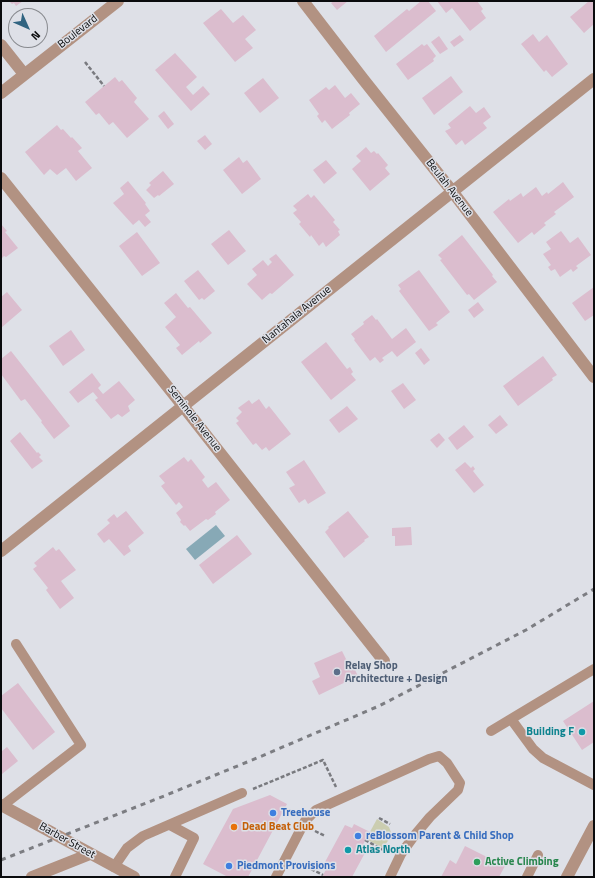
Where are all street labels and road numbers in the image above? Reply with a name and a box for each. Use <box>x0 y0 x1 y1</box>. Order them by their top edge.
street label: Boulevard <box>56 12 100 52</box>
street label: Beulah Avenue <box>423 157 475 219</box>
street label: Nantahala Avenue <box>260 283 334 347</box>
street label: Seminole Avenue <box>164 384 224 454</box>
street label: Barber Street <box>37 820 97 862</box>

